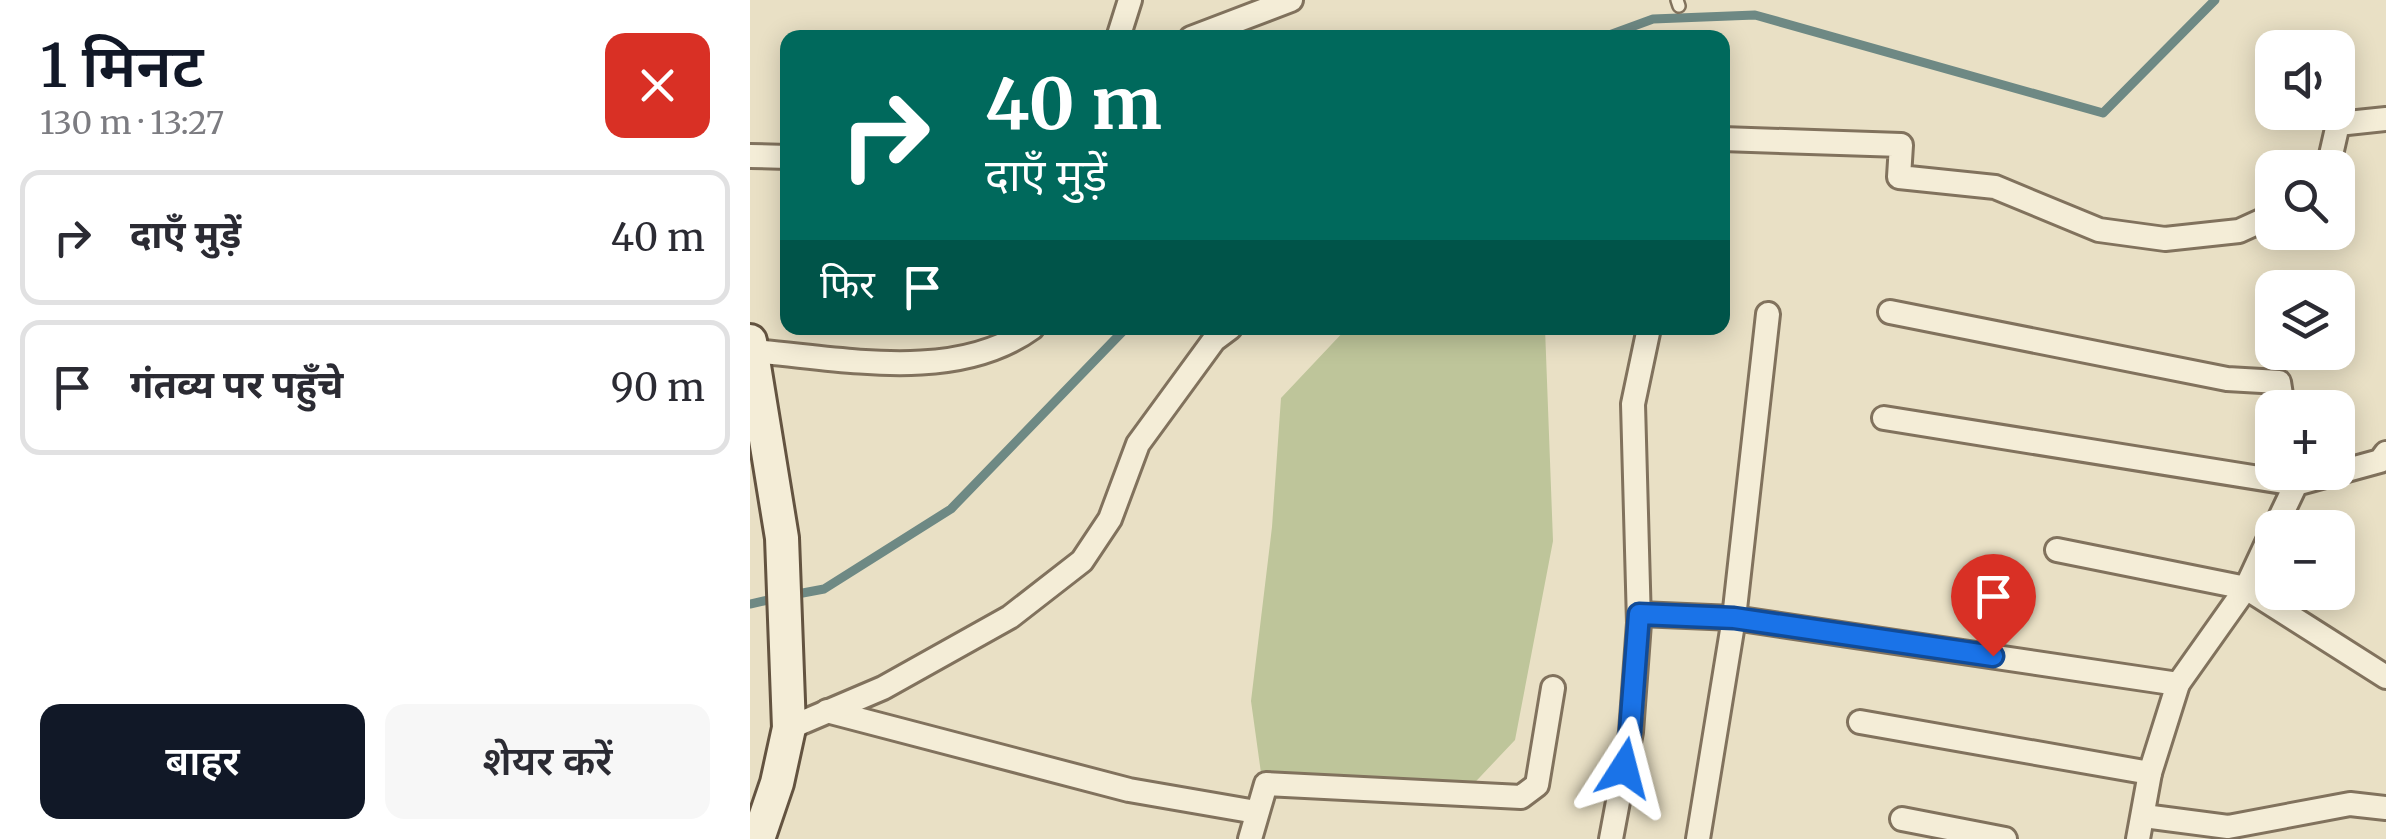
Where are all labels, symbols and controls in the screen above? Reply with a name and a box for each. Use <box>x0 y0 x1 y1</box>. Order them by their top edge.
text: 1 मिनट <box>40 28 203 103</box>
map controls <box>2255 30 2355 610</box>
button: sound <box>2255 30 2355 130</box>
button: close <box>605 33 710 138</box>
text: 40 m <box>985 60 1162 148</box>
icon: right <box>820 70 950 200</box>
text: 130 m · 13:27 <box>40 103 224 143</box>
text: दाएँ मुड़ें <box>985 147 1107 203</box>
button: search <box>2255 150 2355 250</box>
icon: right <box>45 210 100 265</box>
text: दाएँ मुड़ें <box>130 211 241 258</box>
text: 40 m <box>611 214 705 261</box>
icon: arrive <box>895 260 950 315</box>
text: फिर <box>820 261 875 308</box>
button: layers <box>2255 270 2355 370</box>
icon: arrive <box>45 360 100 415</box>
text: गंतव्य पर पहुँचे <box>130 361 343 408</box>
text: 90 m <box>611 364 705 411</box>
button: + <box>2255 390 2355 490</box>
button: − <box>2255 510 2355 610</box>
pin <box>1951 554 2036 657</box>
icon: arrive <box>1966 569 2021 624</box>
button: बाहर <box>40 704 365 819</box>
button: शेयर करें <box>385 704 710 819</box>
position arrow <box>1572 716 1676 820</box>

